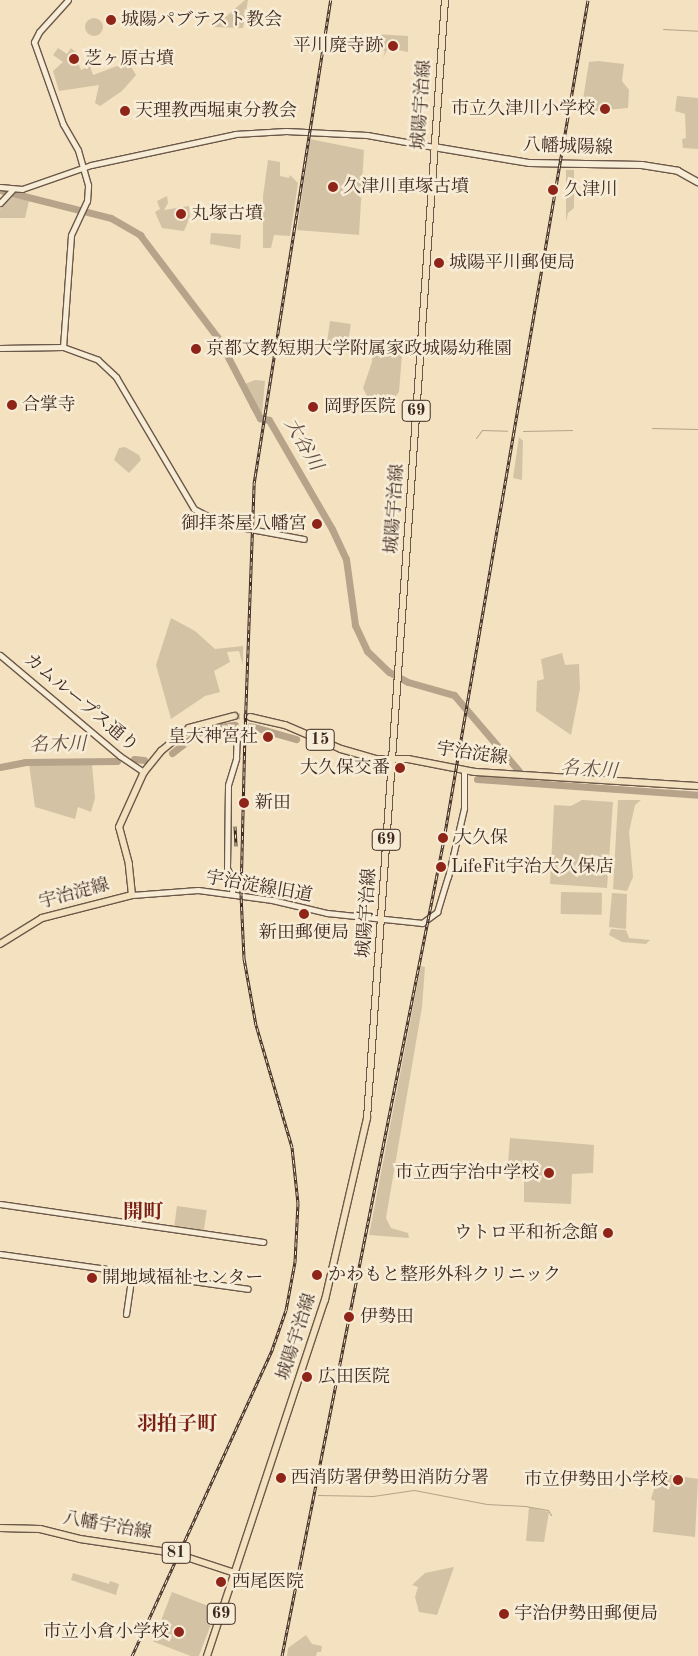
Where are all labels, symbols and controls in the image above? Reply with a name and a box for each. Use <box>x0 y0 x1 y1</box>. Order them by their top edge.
place label: 城陽パブテスト教会 <box>121 9 283 31</box>
marker: 城陽パブテスト教会 <box>105 14 117 26</box>
place label: 平川廃寺跡 <box>293 35 383 57</box>
marker: 平川廃寺跡 <box>387 40 399 52</box>
place label: 芝ヶ原古墳 <box>84 48 174 70</box>
marker: 芝ヶ原古墳 <box>68 53 80 65</box>
street label: 城陽宇治線 <box>408 59 436 151</box>
place label: 市立久津川小学校 <box>451 98 595 120</box>
place label: 天理教西堀東分教会 <box>135 100 297 122</box>
marker: 市立久津川小学校 <box>599 103 611 115</box>
marker: 天理教西堀東分教会 <box>119 105 131 117</box>
street label: 八幡城陽線 <box>523 135 613 159</box>
place label: 久津川車塚古墳 <box>343 176 469 198</box>
place label: 久津川 <box>564 179 618 201</box>
marker: 久津川車塚古墳 <box>327 181 339 193</box>
marker: 久津川 <box>546 183 560 197</box>
place label: 丸塚古墳 <box>191 203 263 225</box>
marker: 丸塚古墳 <box>175 208 187 220</box>
place label: 城陽平川郵便局 <box>449 252 575 274</box>
marker: 城陽平川郵便局 <box>433 257 445 269</box>
place label: 京都文教短期大学附属家政城陽幼稚園 <box>206 338 512 360</box>
marker: 京都文教短期大学附属家政城陽幼稚園 <box>190 343 202 355</box>
place label: 合掌寺 <box>22 394 76 416</box>
place label: 岡野医院 <box>324 396 396 418</box>
road number: 69 <box>401 398 431 424</box>
marker: 合掌寺 <box>6 399 18 411</box>
marker: 岡野医院 <box>306 400 320 414</box>
water label: 大谷川 <box>278 415 326 475</box>
street label: 城陽宇治線 <box>381 463 409 555</box>
place label: 御拝茶屋八幡宮 <box>181 513 307 535</box>
marker: 御拝茶屋八幡宮 <box>311 518 323 530</box>
street label: カムループス通り <box>19 648 143 758</box>
place label: 皇大神宮社 <box>168 726 258 748</box>
road number: 15 <box>305 726 335 754</box>
marker: 皇大神宮社 <box>262 731 274 743</box>
water label: 名木川 <box>29 734 87 758</box>
street label: 宇治淀線 <box>435 738 509 770</box>
place label: 大久保交番 <box>300 757 390 779</box>
water label: 名木川 <box>560 758 618 784</box>
marker: 大久保交番 <box>394 762 406 774</box>
place label: 新田 <box>255 792 291 814</box>
marker: 新田 <box>237 796 251 810</box>
road number: 69 <box>371 826 401 854</box>
place label: 大久保 <box>454 827 508 849</box>
marker: 大久保 <box>436 831 450 845</box>
place label: LifeFit宇治大久保店 <box>451 856 613 878</box>
marker: LifeFit宇治大久保店 <box>435 861 447 873</box>
street label: 宇治淀線旧道 <box>204 867 314 907</box>
street label: 城陽宇治線 <box>353 867 381 959</box>
street label: 宇治淀線 <box>36 874 112 914</box>
marker: 新田郵便局 <box>298 908 310 920</box>
place label: 新田郵便局 <box>259 922 349 944</box>
place label: 市立西宇治中学校 <box>395 1162 539 1184</box>
marker: 市立西宇治中学校 <box>543 1167 555 1179</box>
district label: 開町 <box>123 1201 163 1225</box>
place label: ウトロ平和祈念館 <box>454 1222 598 1244</box>
marker: ウトロ平和祈念館 <box>602 1227 614 1239</box>
place label: かわもと整形外科クリニック <box>328 1264 562 1286</box>
place label: 開地域福祉センター <box>102 1267 264 1289</box>
marker: かわもと整形外科クリニック <box>310 1268 324 1282</box>
marker: 開地域福祉センター <box>86 1272 98 1284</box>
street label: 城陽宇治線 <box>273 1291 321 1383</box>
place label: 伊勢田 <box>360 1306 414 1328</box>
marker: 伊勢田 <box>342 1310 356 1324</box>
place label: 広田医院 <box>318 1366 390 1388</box>
marker: 広田医院 <box>300 1370 314 1384</box>
district label: 羽拍子町 <box>137 1413 217 1437</box>
place label: 西消防署伊勢田消防分署 <box>291 1467 489 1489</box>
place label: 市立伊勢田小学校 <box>524 1469 668 1491</box>
marker: 西消防署伊勢田消防分署 <box>275 1472 287 1484</box>
marker: 市立伊勢田小学校 <box>672 1474 684 1486</box>
street label: 八幡宇治線 <box>61 1508 153 1544</box>
road number: 81 <box>161 1540 191 1566</box>
place label: 西尾医院 <box>232 1571 304 1593</box>
marker: 西尾医院 <box>214 1575 228 1589</box>
road number: 69 <box>206 1600 236 1628</box>
place label: 宇治伊勢田郵便局 <box>514 1603 658 1625</box>
marker: 宇治伊勢田郵便局 <box>498 1608 510 1620</box>
place label: 市立小倉小学校 <box>43 1621 169 1643</box>
marker: 市立小倉小学校 <box>173 1626 185 1638</box>

